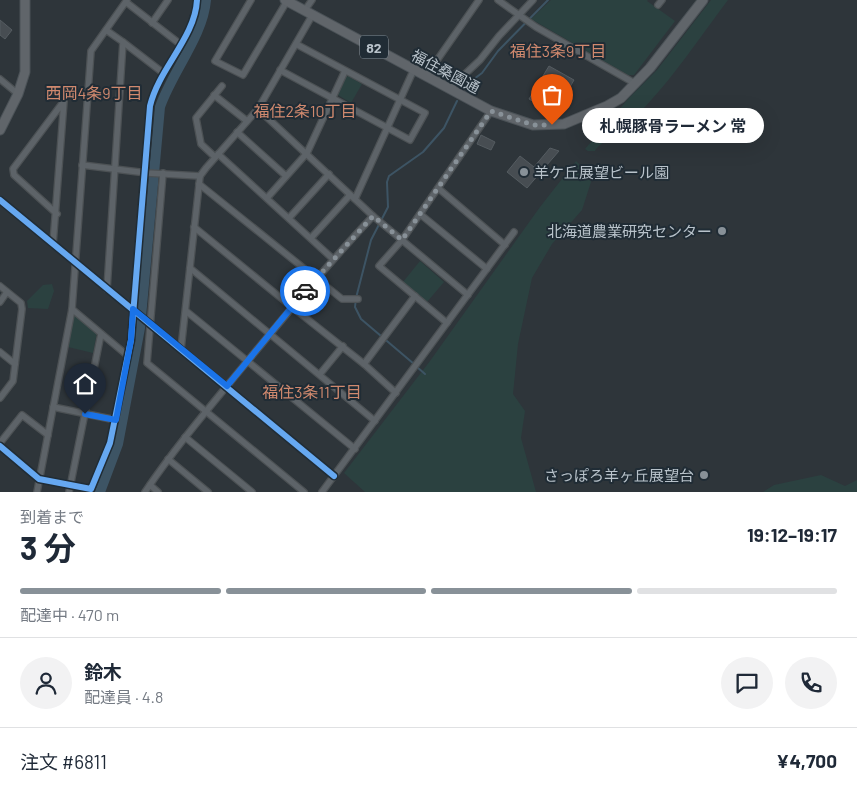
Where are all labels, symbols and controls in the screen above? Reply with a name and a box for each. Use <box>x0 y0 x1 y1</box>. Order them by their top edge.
road number: 82 <box>360 36 388 58</box>
district label: 福住3条9丁目 <box>510 41 606 60</box>
street label: 福住桑園通 <box>409 45 483 97</box>
pin <box>531 74 573 125</box>
icon: bag <box>538 81 566 109</box>
district label: 西岡4条9丁目 <box>45 83 143 102</box>
district label: 福住2条10丁目 <box>253 101 357 120</box>
callout: 札幌豚骨ラーメン 常 <box>582 108 764 142</box>
text: 札幌豚骨ラーメン 常 <box>600 116 746 135</box>
place label: 羊ケ丘展望ビール園 <box>534 163 669 181</box>
marker: 羊ケ丘展望ビール園 <box>518 166 530 178</box>
place label: 北海道農業研究センター <box>547 222 712 240</box>
marker: 北海道農業研究センター <box>716 225 728 237</box>
courier <box>280 266 330 316</box>
icon: car <box>291 277 319 305</box>
pin <box>64 363 106 414</box>
icon: home <box>71 370 99 398</box>
district label: 福住3条11丁目 <box>262 382 362 401</box>
place label: さっぽろ羊ヶ丘展望台 <box>544 466 694 484</box>
marker: さっぽろ羊ヶ丘展望台 <box>698 469 710 481</box>
text: 到着まで <box>20 507 84 526</box>
text: 19:12–19:17 <box>747 523 837 546</box>
text: 3 分 <box>20 528 76 566</box>
text: 配達中 · 470 m <box>20 605 119 624</box>
button: person <box>20 657 72 709</box>
button: chat <box>721 657 773 709</box>
button: phone <box>785 657 837 709</box>
text: 鈴木 <box>84 660 122 683</box>
text: 配達員 · 4.8 <box>84 687 163 706</box>
text: ¥4,700 <box>776 749 837 772</box>
text: 注文 #6811 <box>20 750 107 773</box>

